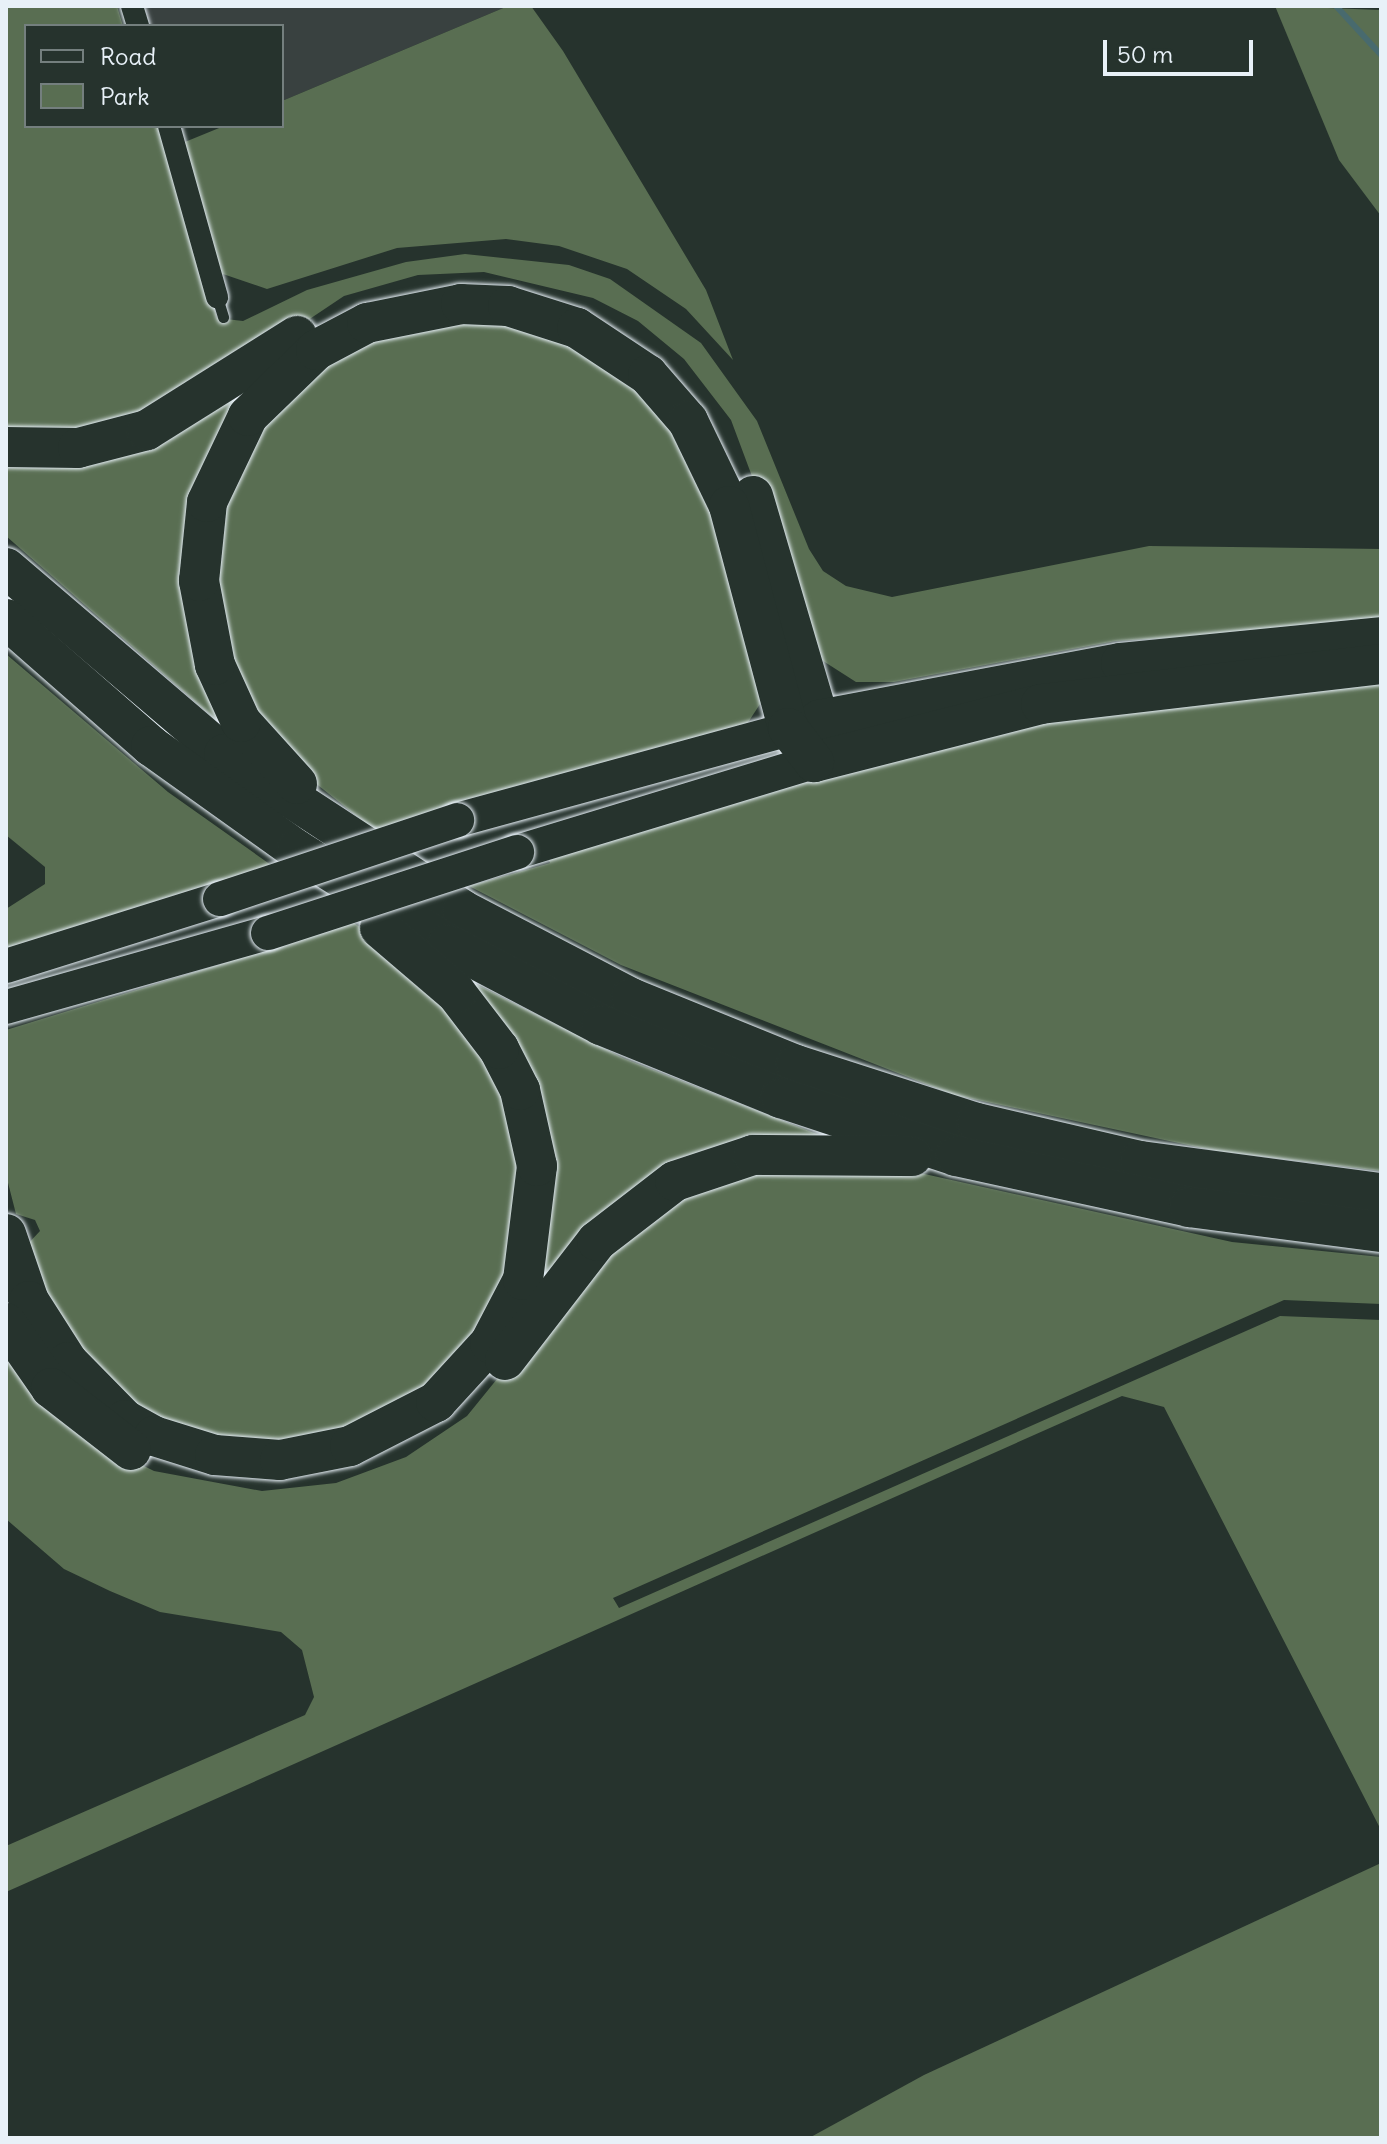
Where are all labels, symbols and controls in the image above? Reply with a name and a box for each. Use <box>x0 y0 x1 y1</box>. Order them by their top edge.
legend <box>24 24 284 128</box>
scale bar <box>1107 24 1257 74</box>
text: 50 m <box>1117 39 1173 69</box>
text: Road <box>100 41 156 71</box>
text: Park <box>100 81 150 111</box>

